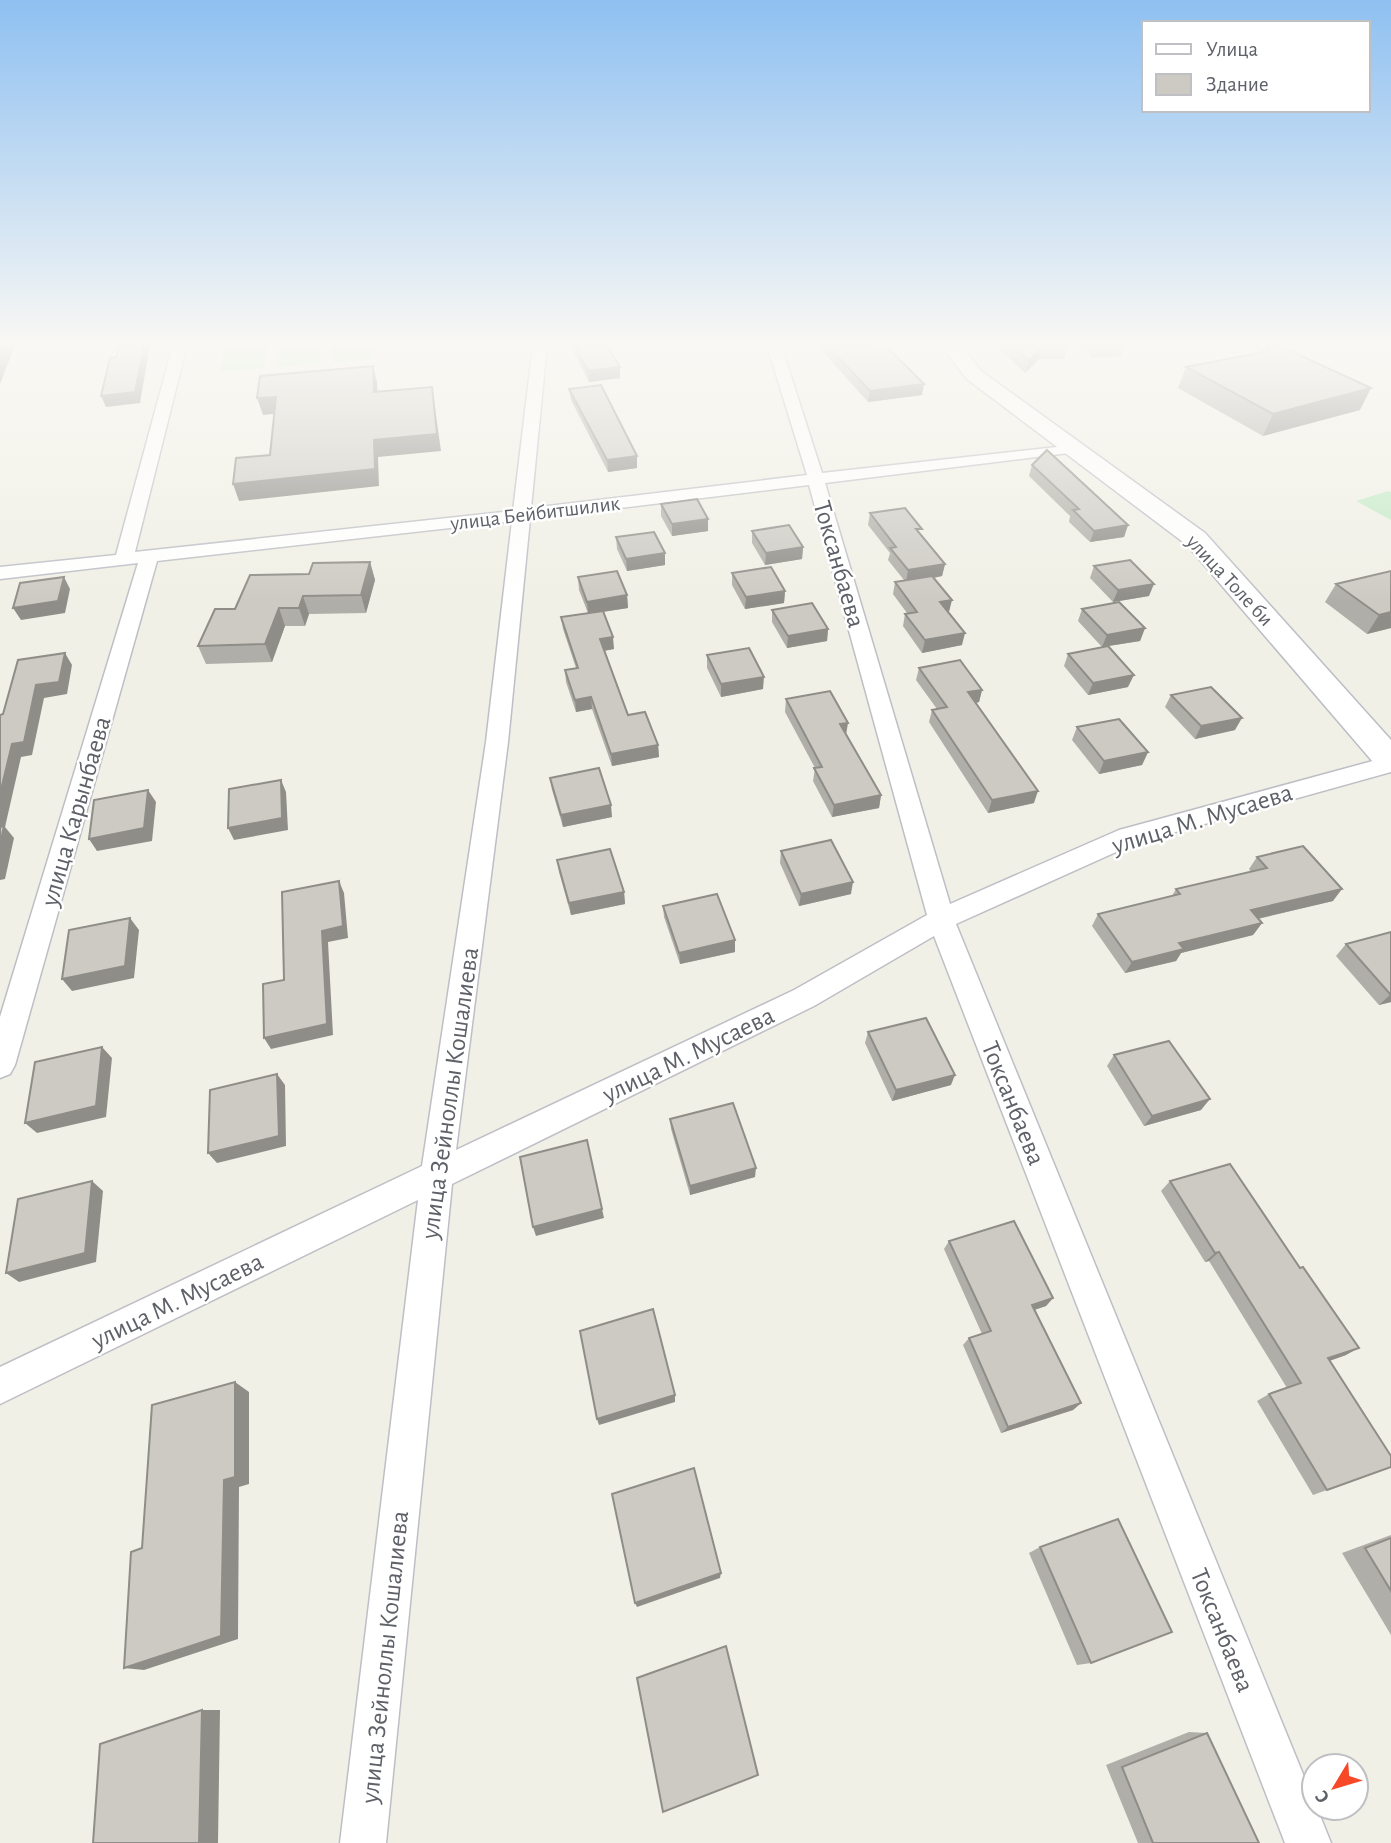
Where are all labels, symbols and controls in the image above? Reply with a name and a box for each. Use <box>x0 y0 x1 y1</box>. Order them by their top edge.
legend <box>1142 21 1370 112</box>
text: Улица <box>1206 39 1259 60</box>
text: Здание <box>1206 74 1269 95</box>
street label: улица Бейбитшилик <box>448 493 621 534</box>
street label: Токсанбаева <box>809 498 870 631</box>
street label: улица Толе би <box>1182 530 1277 630</box>
street label: улица Карынбаева <box>36 713 115 910</box>
street label: улица М. Мусаева <box>1108 779 1296 859</box>
street label: улица Зейноллы Кошалиева <box>417 946 483 1242</box>
street label: улица М. Мусаева <box>598 1002 778 1108</box>
street label: Токсанбаева <box>977 1038 1050 1169</box>
street label: улица М. Мусаева <box>87 1248 267 1354</box>
street label: улица Зейноллы Кошалиева <box>357 1509 413 1806</box>
street label: Токсанбаева <box>1186 1565 1259 1696</box>
north arrow <box>1300 1752 1370 1822</box>
text: С <box>1312 1787 1334 1807</box>

